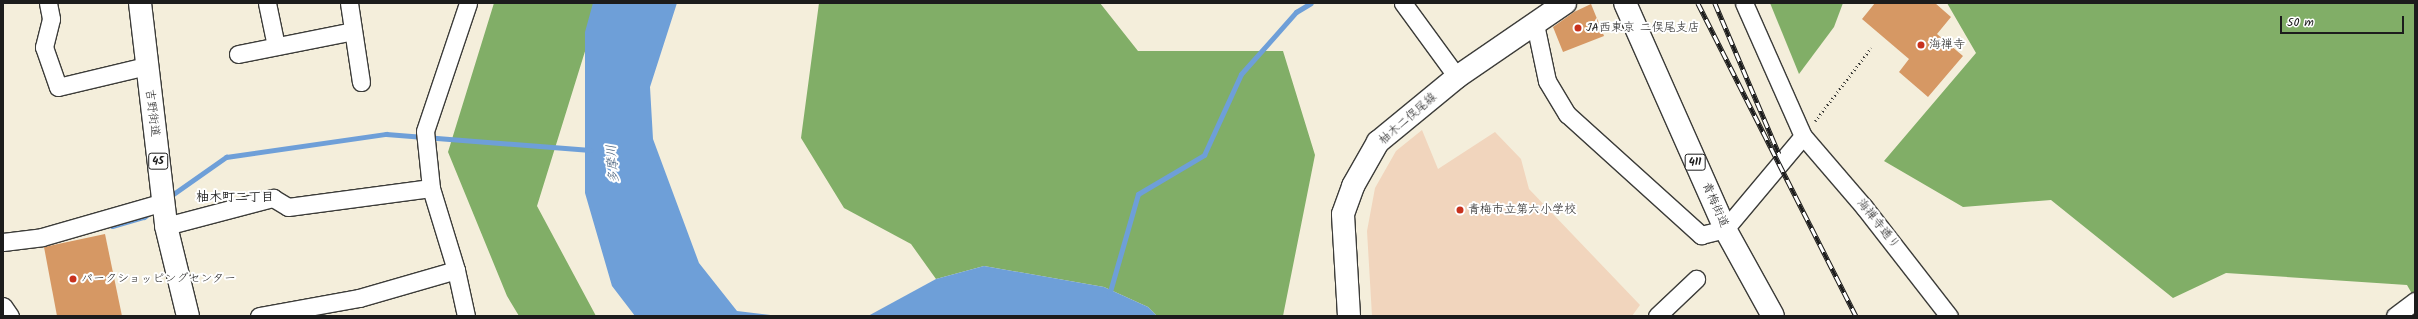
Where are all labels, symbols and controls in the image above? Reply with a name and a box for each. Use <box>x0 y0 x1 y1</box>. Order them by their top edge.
scale bar <box>2282 8 2406 34</box>
text: 50 m <box>2287 13 2314 32</box>
place label: JA西東京 二俣尾支店 <box>1586 21 1700 35</box>
marker: JA西東京 二俣尾支店 <box>1573 23 1583 33</box>
place label: 海禅寺 <box>1929 38 1965 52</box>
marker: 海禅寺 <box>1916 40 1926 50</box>
street label: 吉野街道 <box>142 88 162 138</box>
street label: 柚木二俣尾線 <box>1376 90 1440 148</box>
water label: 多摩川 <box>605 144 623 184</box>
road number: 45 <box>148 152 168 170</box>
road number: 411 <box>1684 153 1706 171</box>
street label: 青梅街道 <box>1699 180 1731 230</box>
district label: 柚木町二丁目 <box>196 190 274 206</box>
street label: 海禅寺通り <box>1854 196 1902 252</box>
place label: 青梅市立第六小学校 <box>1468 203 1576 217</box>
marker: 青梅市立第六小学校 <box>1455 205 1465 215</box>
place label: パークショッピングセンター <box>81 272 237 286</box>
marker: パークショッピングセンター <box>68 274 78 284</box>

